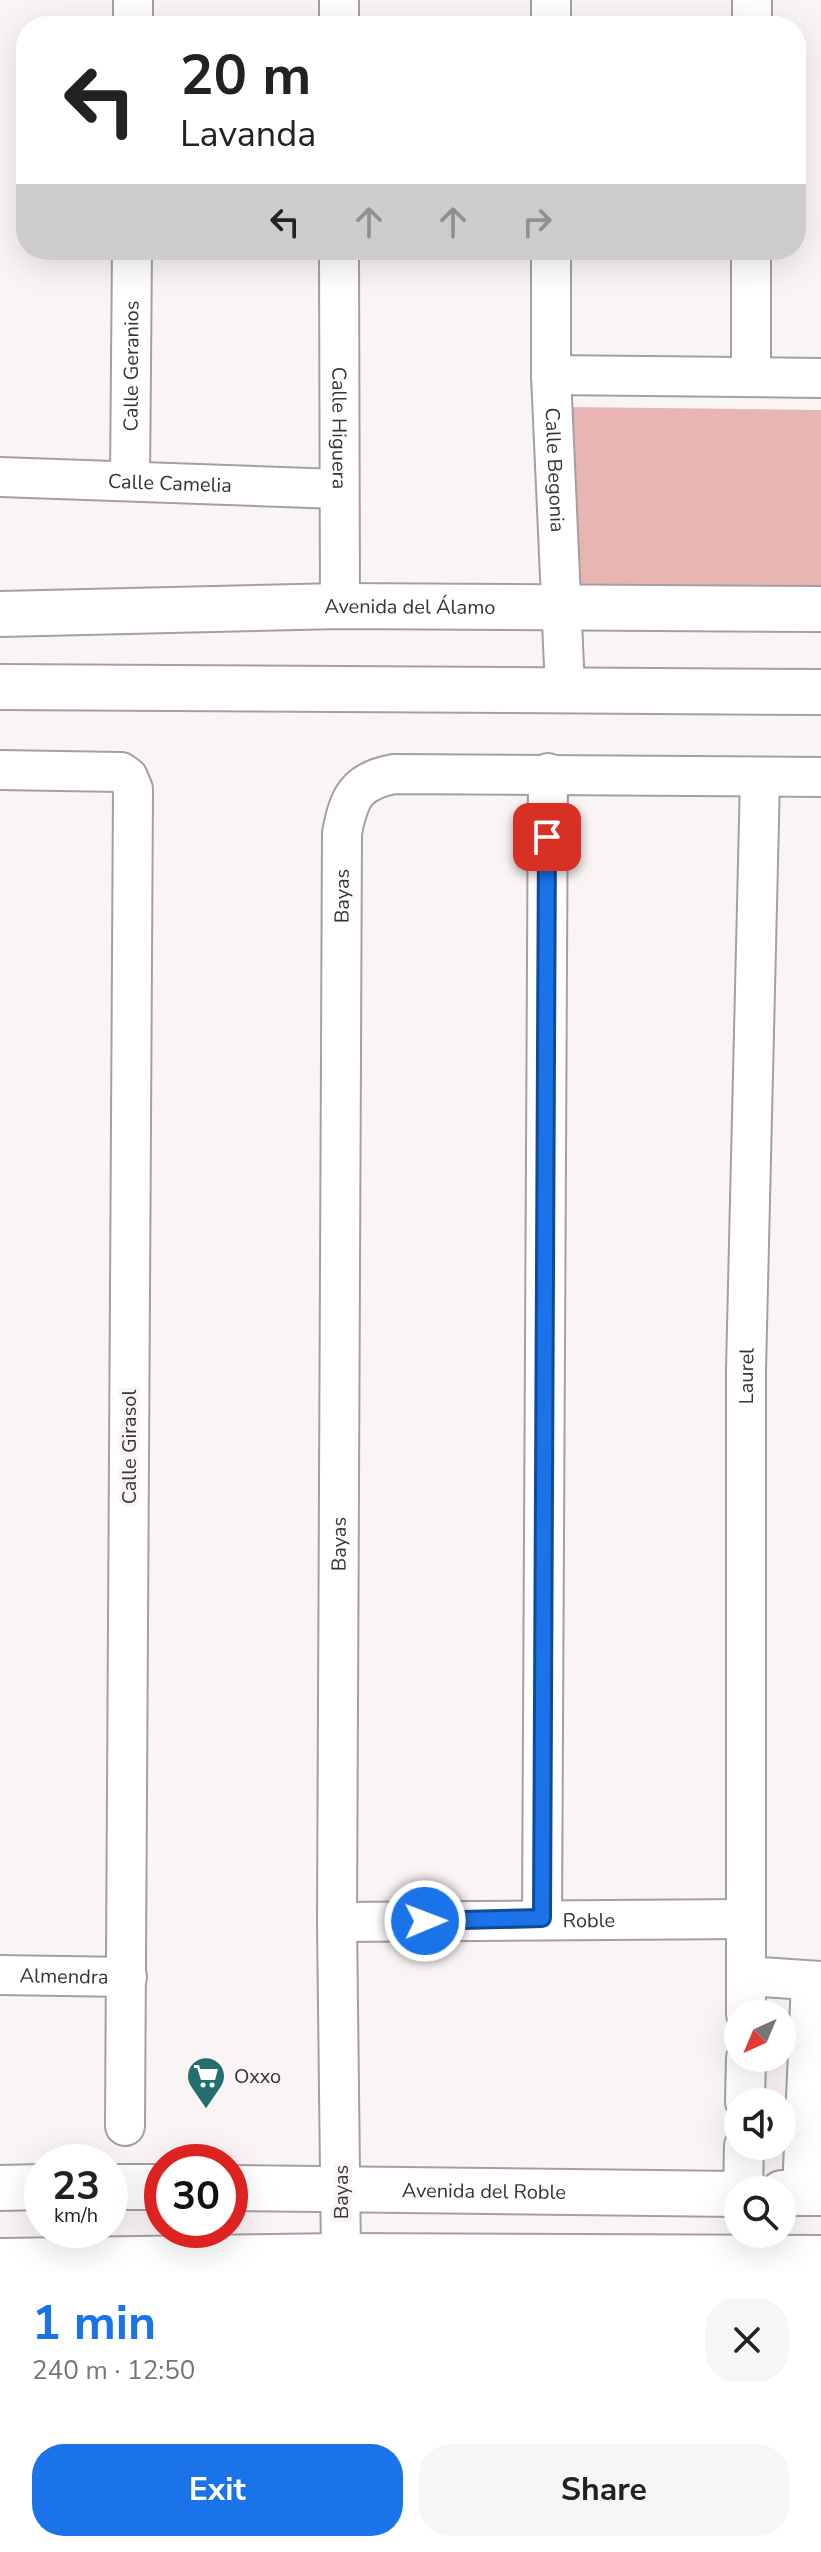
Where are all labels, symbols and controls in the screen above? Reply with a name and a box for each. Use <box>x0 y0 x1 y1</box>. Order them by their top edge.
text: 20 m <box>180 37 311 114</box>
icon: left <box>48 48 152 152</box>
text: Lavanda <box>180 110 316 159</box>
icon: left <box>263 200 307 244</box>
icon: ahead <box>347 200 391 244</box>
icon: ahead <box>431 200 475 244</box>
icon: right <box>515 200 559 244</box>
street label: Calle Geranios <box>117 300 145 432</box>
street label: Calle Higuera <box>326 367 353 489</box>
street label: Calle Begonia <box>539 407 572 533</box>
street label: Calle Camelia <box>107 467 232 499</box>
street label: Avenida del Álamo <box>324 592 496 620</box>
pin <box>513 803 581 871</box>
icon: arrive <box>525 815 569 859</box>
street label: Bayas <box>328 869 355 923</box>
street label: Laurel <box>732 1347 760 1404</box>
street label: Calle Girasol <box>116 1390 143 1504</box>
street label: Bayas <box>325 1517 352 1571</box>
position arrow <box>383 1879 467 1963</box>
street label: Roble <box>563 1906 615 1934</box>
street label: Almendra <box>19 1962 109 1990</box>
north arrow <box>724 2000 796 2072</box>
map controls <box>724 2000 796 2248</box>
supermarket icon: Oxxo <box>185 2055 227 2110</box>
place label: Oxxo <box>234 2063 281 2090</box>
button: sound <box>724 2088 796 2160</box>
speed limit sign: 30 <box>144 2144 248 2248</box>
text: 23 <box>52 2159 100 2213</box>
street label: Bayas <box>328 2165 355 2219</box>
button: search <box>724 2176 796 2248</box>
street label: Avenida del Roble <box>402 2177 566 2205</box>
text: km/h <box>54 2202 98 2229</box>
text: 1 min <box>32 2290 156 2356</box>
button: close <box>705 2298 789 2382</box>
text: 240 m · 12:50 <box>32 2353 195 2388</box>
button: Exit <box>32 2444 403 2536</box>
button: Share <box>419 2444 789 2536</box>

